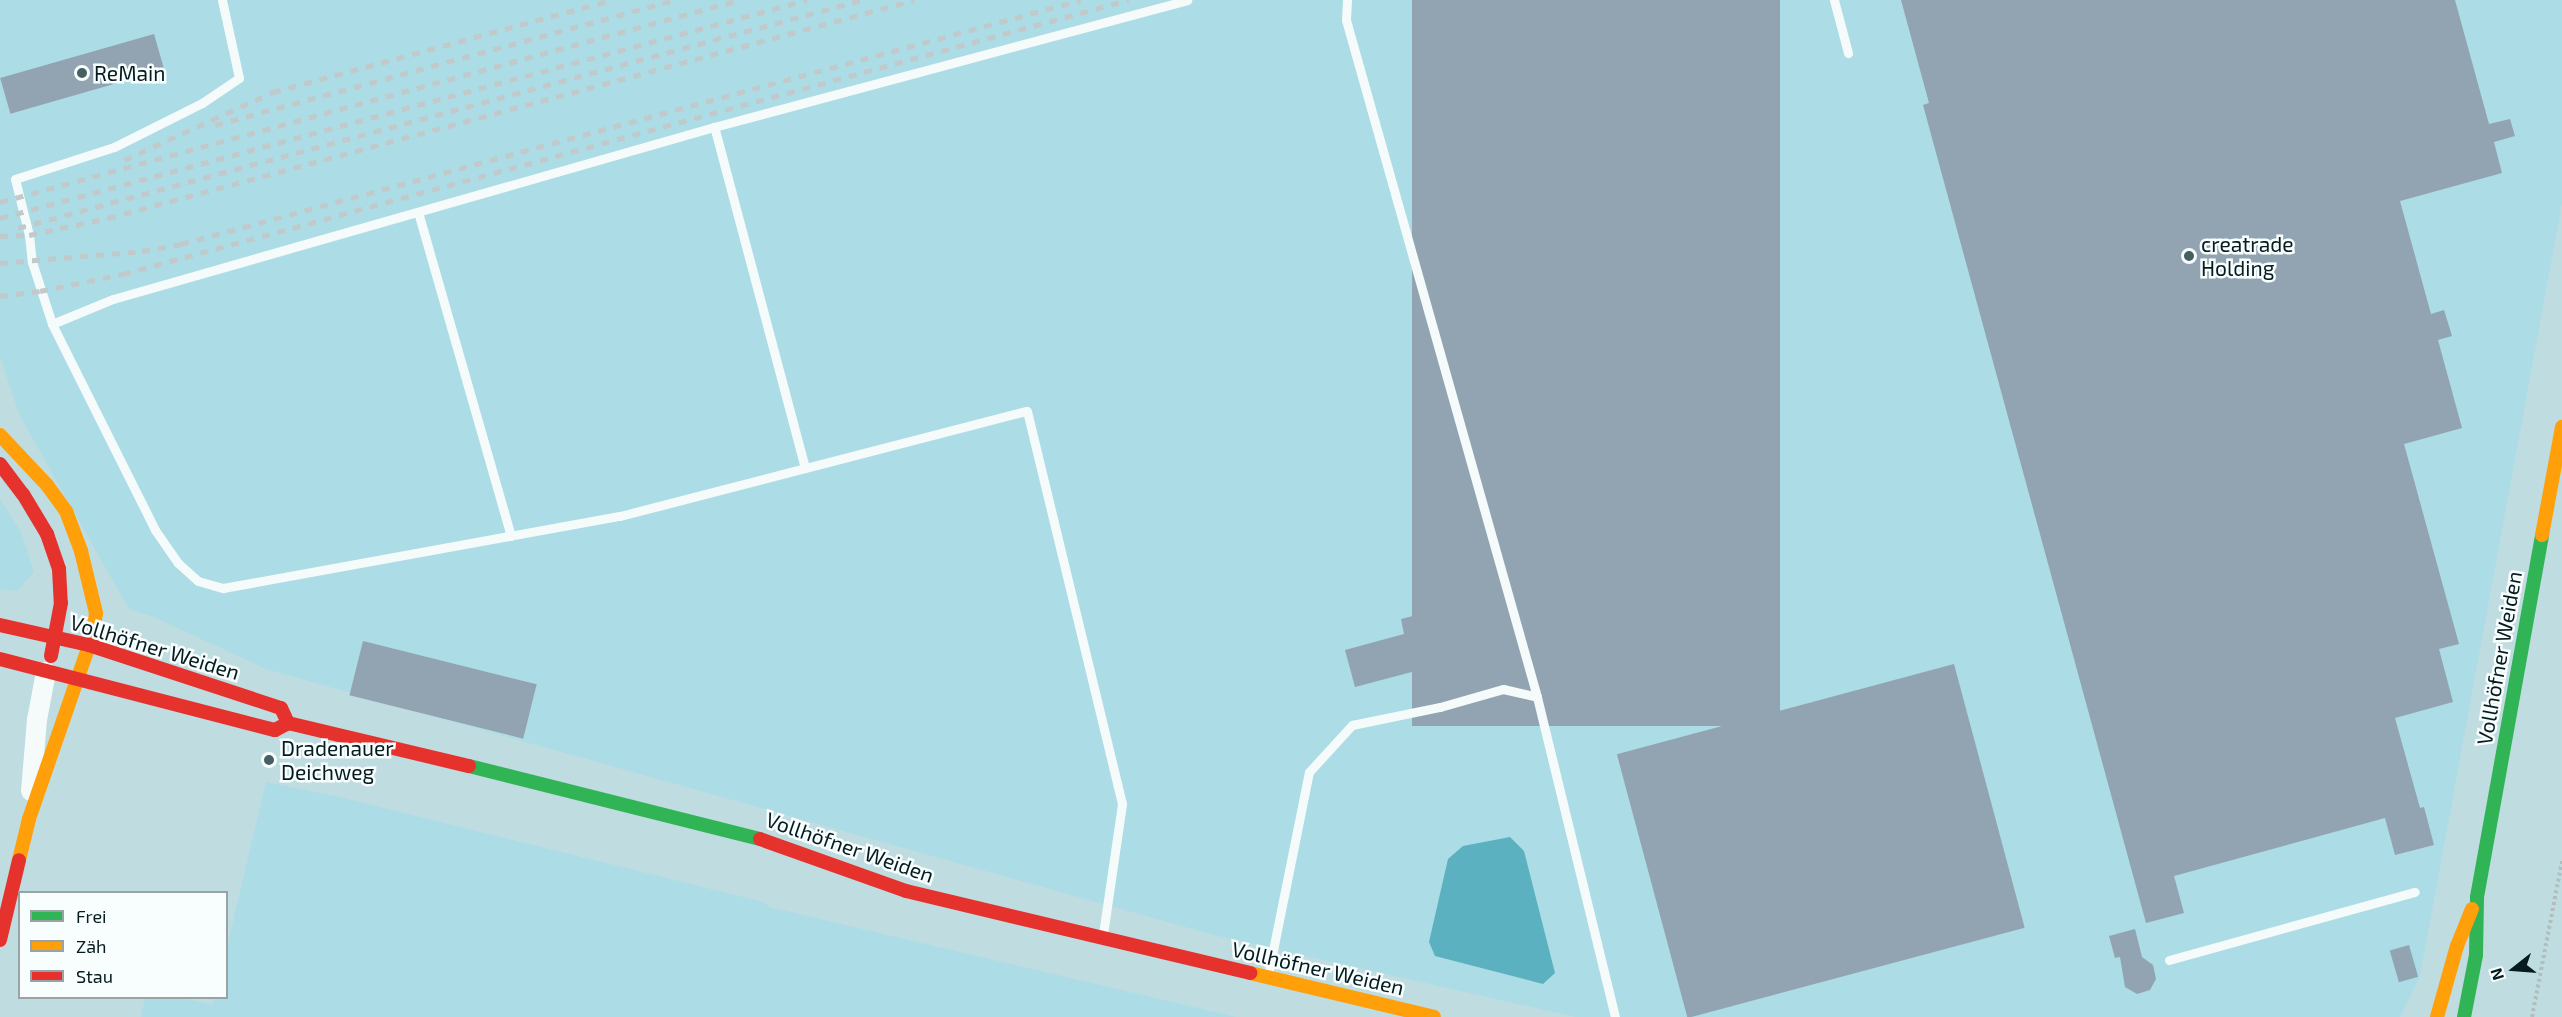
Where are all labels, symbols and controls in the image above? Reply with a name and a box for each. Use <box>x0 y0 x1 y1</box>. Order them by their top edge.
place label: ReMain <box>94 60 166 86</box>
marker: ReMain <box>75 66 89 80</box>
place label: creatrade Holding <box>2201 231 2293 281</box>
marker: creatrade Holding <box>2182 249 2196 263</box>
street label: Vollhöfner Weiden <box>2471 569 2527 747</box>
street label: Vollhöfner Weiden <box>67 609 243 685</box>
place label: Dradenauer Deichweg <box>281 735 394 785</box>
marker: Dradenauer Deichweg <box>262 753 276 767</box>
street label: Vollhöfner Weiden <box>762 806 938 888</box>
legend <box>18 891 228 999</box>
text: Frei <box>76 905 107 927</box>
text: Zäh <box>76 935 107 957</box>
street label: Vollhöfner Weiden <box>1229 936 1407 1000</box>
north arrow <box>2484 939 2544 999</box>
text: Stau <box>76 965 113 987</box>
text: N <box>2486 966 2507 983</box>

